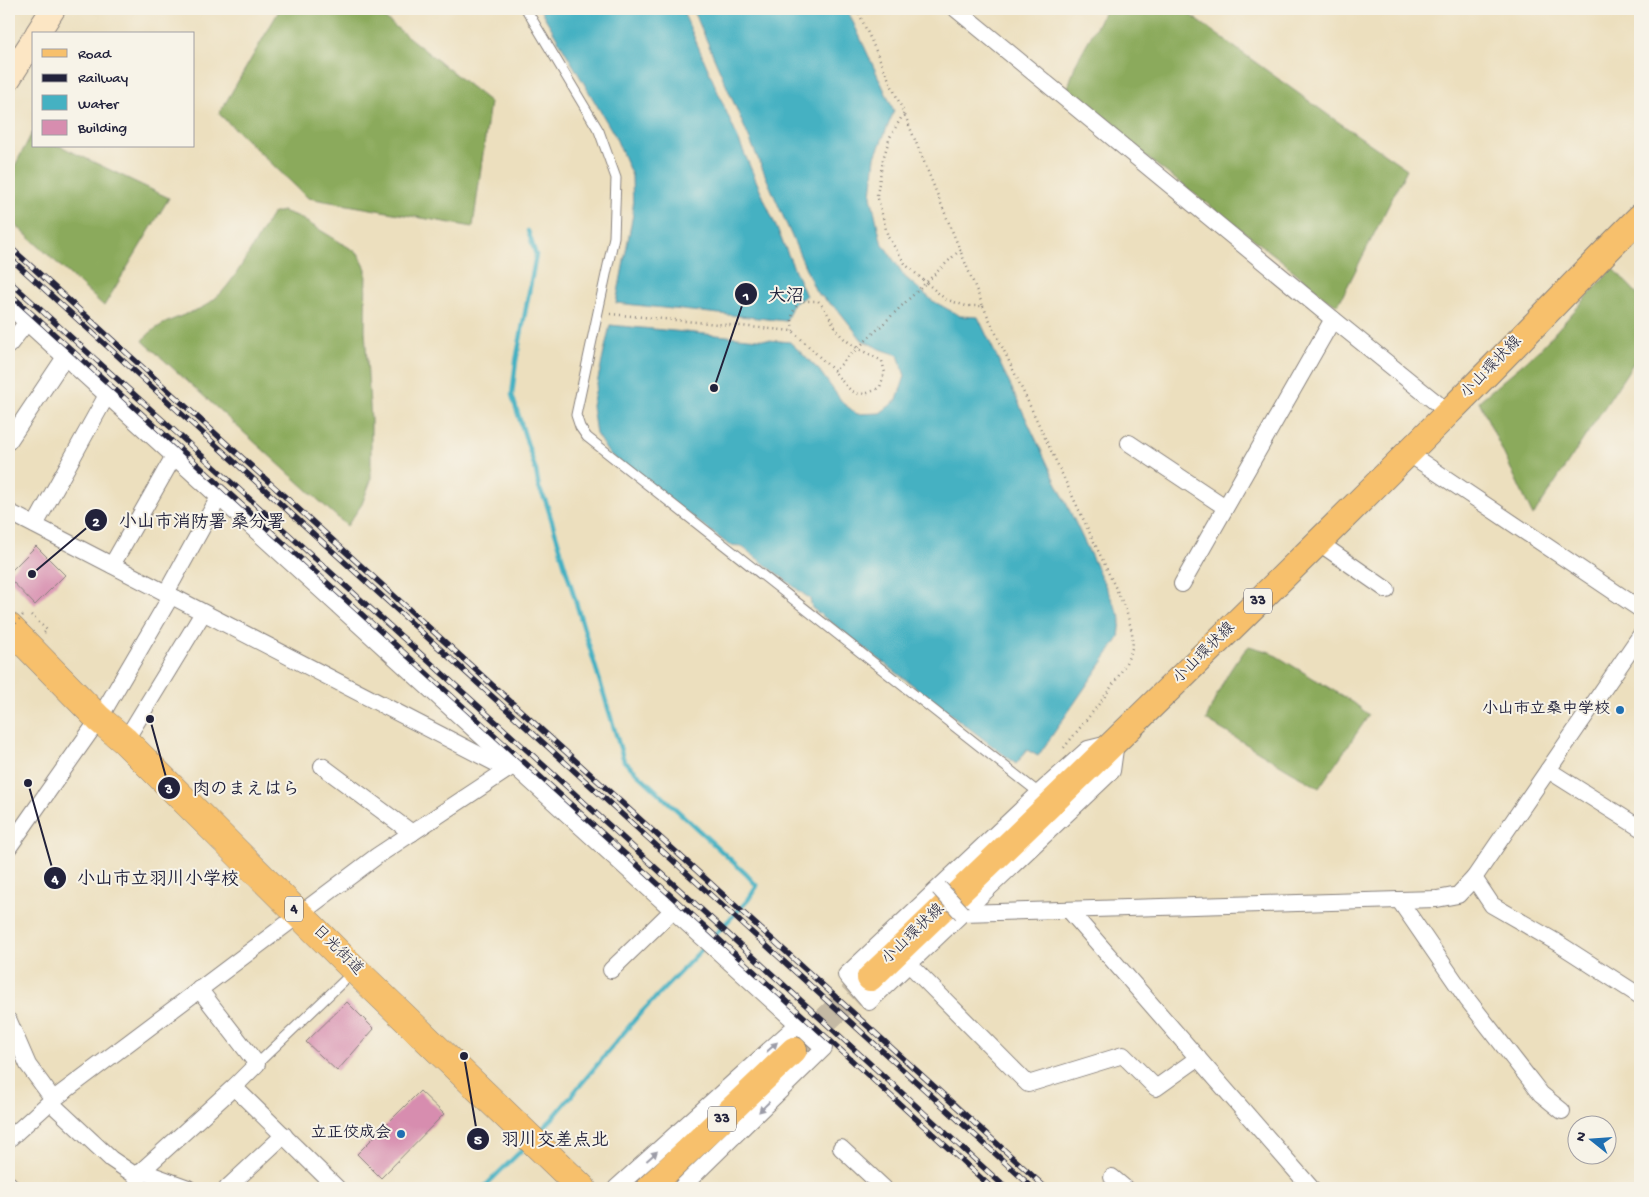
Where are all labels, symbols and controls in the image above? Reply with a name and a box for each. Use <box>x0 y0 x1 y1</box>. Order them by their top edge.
legend <box>32 32 195 148</box>
text: Road <box>78 46 112 64</box>
text: Railway <box>78 70 129 88</box>
text: Water <box>78 96 120 114</box>
text: Building <box>77 120 127 138</box>
callout: 大沼 <box>733 278 814 311</box>
text: 大沼 <box>768 286 804 308</box>
text: 1 <box>742 288 749 306</box>
street label: 小山環状線 <box>1456 331 1527 403</box>
callout: 小山市消防署 桑分署 <box>84 504 295 537</box>
text: 小山市消防署 桑分署 <box>119 512 285 534</box>
text: 2 <box>92 514 100 532</box>
road number: 33 <box>1244 588 1272 614</box>
street label: 小山環状線 <box>1169 618 1240 689</box>
place label: 小山市立桑中学校 <box>1482 699 1610 720</box>
marker: 小山市立桑中学校 <box>1614 704 1626 716</box>
callout: 肉のまえはら <box>157 771 310 804</box>
text: 肉のまえはら <box>192 779 300 801</box>
text: 3 <box>164 781 173 799</box>
callout: 小山市立羽川小学校 <box>42 861 249 894</box>
text: 小山市立羽川小学校 <box>77 869 239 891</box>
text: 4 <box>50 871 59 889</box>
road number: 4 <box>285 896 303 922</box>
street label: 小山環状線 <box>877 899 949 970</box>
street label: 日光街道 <box>308 921 367 980</box>
one-way arrow <box>766 1041 779 1052</box>
one-way arrow <box>759 1101 771 1113</box>
road number: 33 <box>708 1106 736 1132</box>
north arrow <box>1566 1114 1616 1164</box>
place label: 立正佼成会 <box>311 1123 391 1144</box>
callout: 羽川交差点北 <box>466 1123 619 1156</box>
marker: 立正佼成会 <box>395 1128 407 1140</box>
text: 羽川交差点北 <box>501 1130 609 1152</box>
text: N <box>1572 1130 1591 1144</box>
text: 5 <box>474 1132 482 1150</box>
one-way arrow <box>645 1150 658 1161</box>

